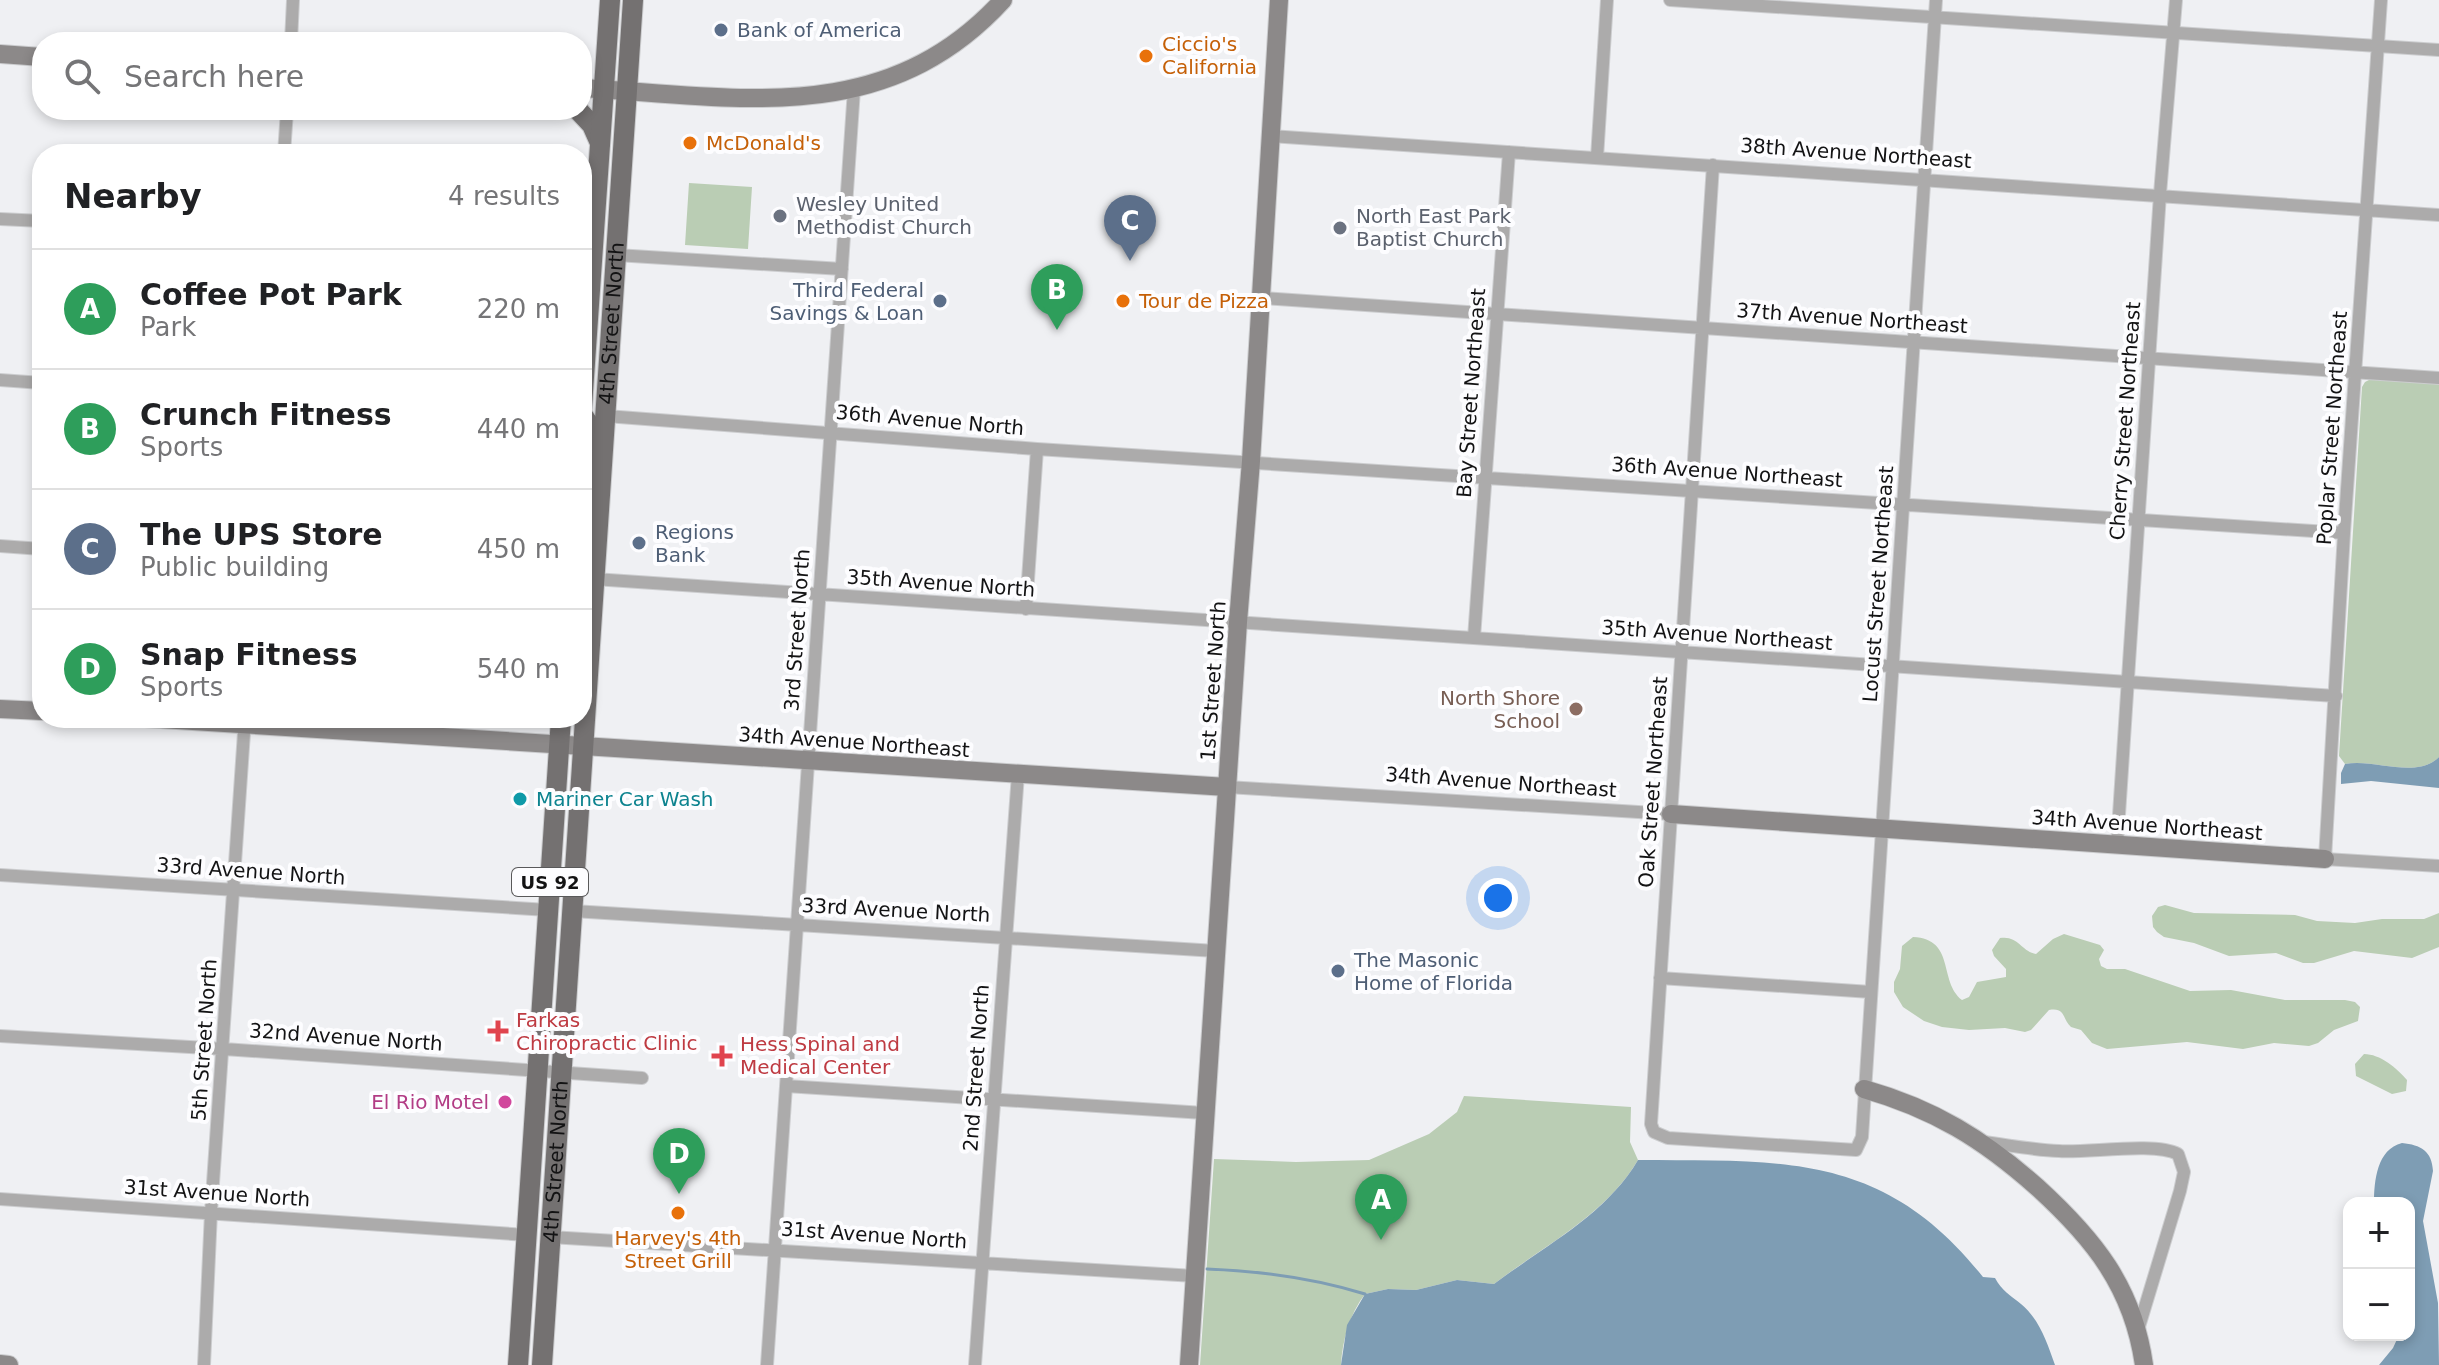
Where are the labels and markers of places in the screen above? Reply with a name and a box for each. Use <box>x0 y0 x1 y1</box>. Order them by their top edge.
place label: Bank of America <box>737 18 902 42</box>
marker: Bank of America <box>712 21 730 39</box>
place label: Ciccio's California <box>1162 32 1257 79</box>
marker: Ciccio's California <box>1137 47 1155 65</box>
place label: McDonald's <box>706 131 821 155</box>
marker: McDonald's <box>681 134 699 152</box>
place label: Wesley United Methodist Church <box>796 192 972 239</box>
pin: C <box>1104 195 1156 261</box>
place label: North East Park Baptist Church <box>1356 204 1511 251</box>
marker: Wesley United Methodist Church <box>771 207 789 225</box>
marker: North East Park Baptist Church <box>1331 219 1349 237</box>
pin: B <box>1031 264 1083 330</box>
place label: Third Federal Savings & Loan <box>770 278 924 325</box>
place label: Tour de Pizza <box>1138 289 1269 313</box>
marker: Third Federal Savings & Loan <box>931 292 949 310</box>
marker: Tour de Pizza <box>1114 292 1132 310</box>
place label: Regions Bank <box>655 520 734 567</box>
marker: Regions Bank <box>630 534 648 552</box>
place label: North Shore School <box>1440 686 1560 733</box>
marker: North Shore School <box>1567 700 1585 718</box>
place label: Mariner Car Wash <box>536 787 714 811</box>
marker: Mariner Car Wash <box>511 790 529 808</box>
place label: The Masonic Home of Florida <box>1353 948 1513 995</box>
marker: The Masonic Home of Florida <box>1329 962 1347 980</box>
place label: Farkas Chiropractic Clinic <box>516 1008 697 1055</box>
marker: Farkas Chiropractic Clinic <box>487 1020 509 1042</box>
place label: Hess Spinal and Medical Center <box>740 1032 900 1079</box>
marker: Hess Spinal and Medical Center <box>711 1045 733 1067</box>
place label: El Rio Motel <box>371 1090 489 1114</box>
marker: El Rio Motel <box>496 1093 514 1111</box>
pin: D <box>653 1128 705 1194</box>
pin: A <box>1355 1174 1407 1240</box>
marker: Harvey's 4th Street Grill <box>669 1204 687 1222</box>
place label: Harvey's 4th Street Grill <box>614 1226 742 1273</box>

